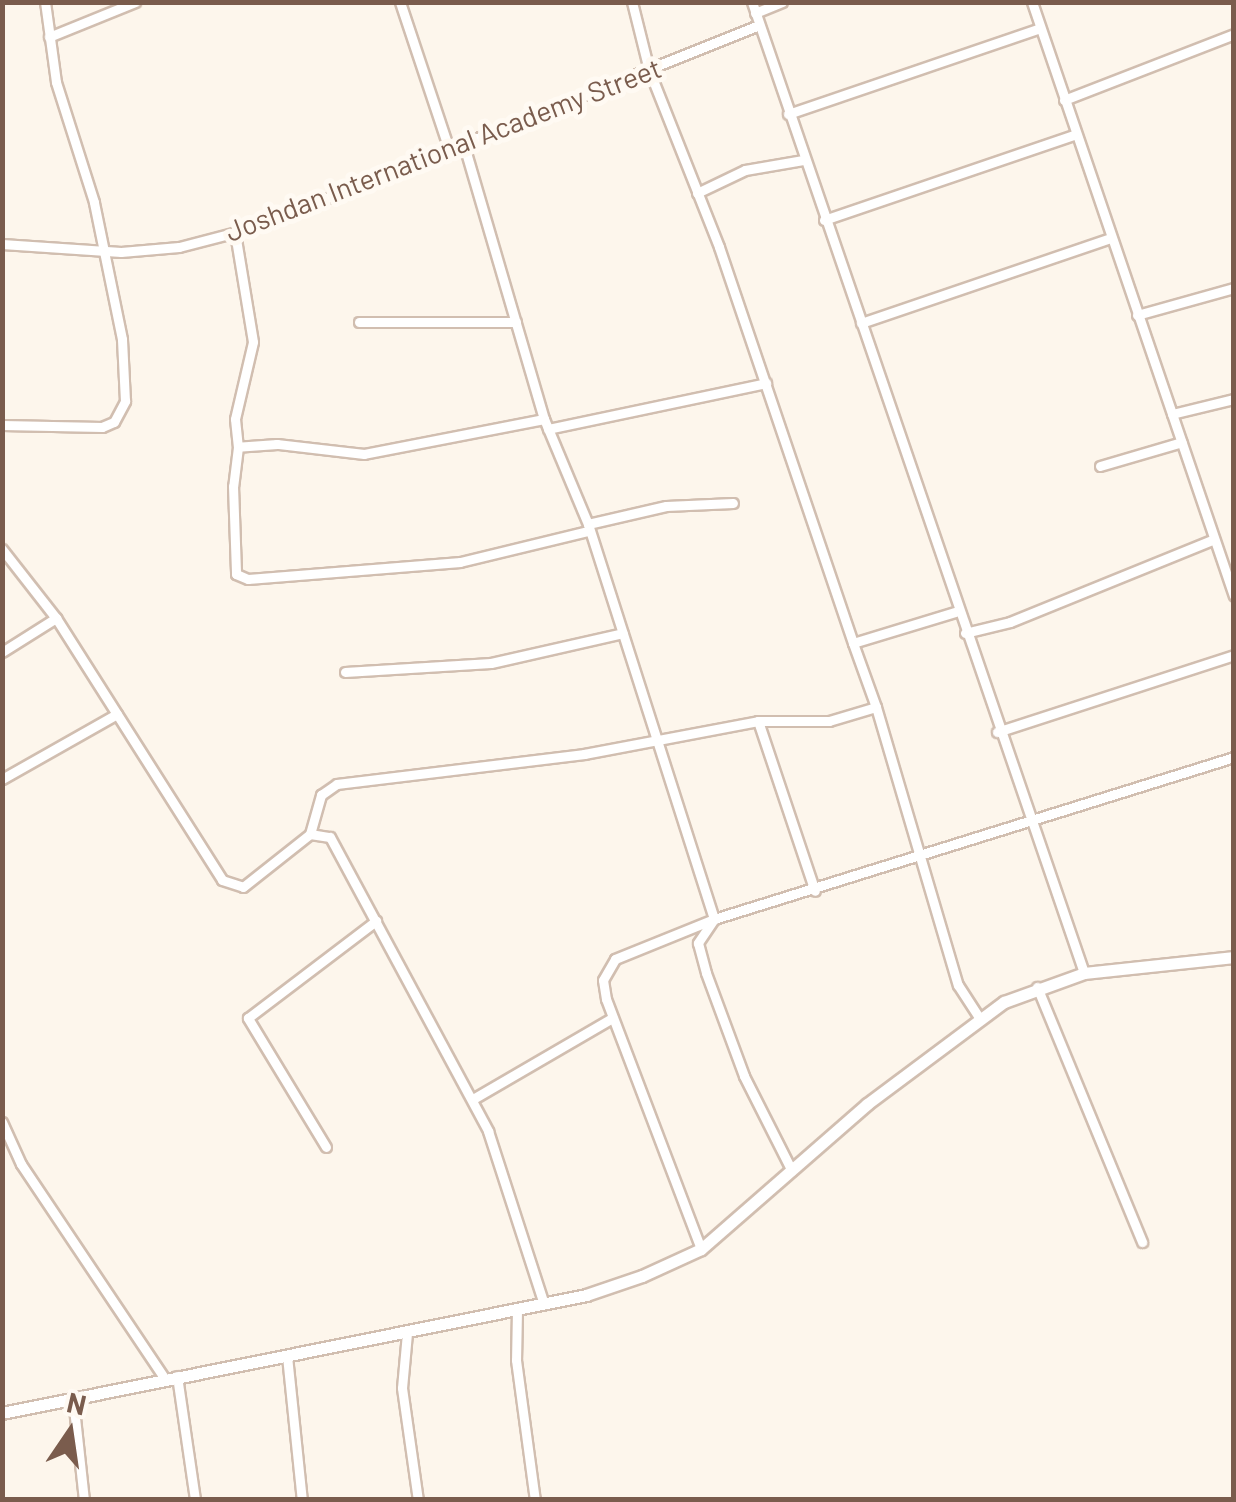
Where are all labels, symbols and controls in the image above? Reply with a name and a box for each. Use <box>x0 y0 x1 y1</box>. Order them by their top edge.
street label: Joshdan International Academy Street <box>220 50 666 248</box>
north arrow <box>20 1382 120 1482</box>
text: N <box>64 1384 90 1421</box>

